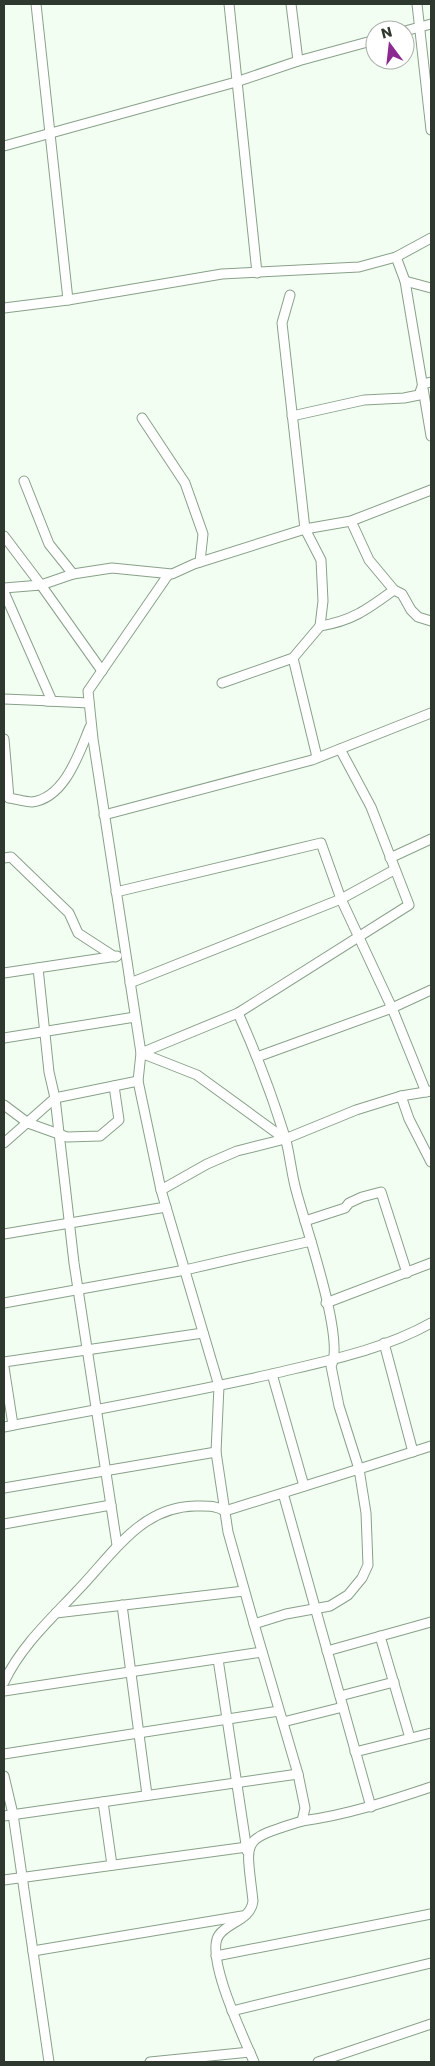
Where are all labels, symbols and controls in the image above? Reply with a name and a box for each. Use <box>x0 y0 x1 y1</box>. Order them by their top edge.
north arrow <box>365 20 415 70</box>
text: N <box>379 21 394 43</box>

